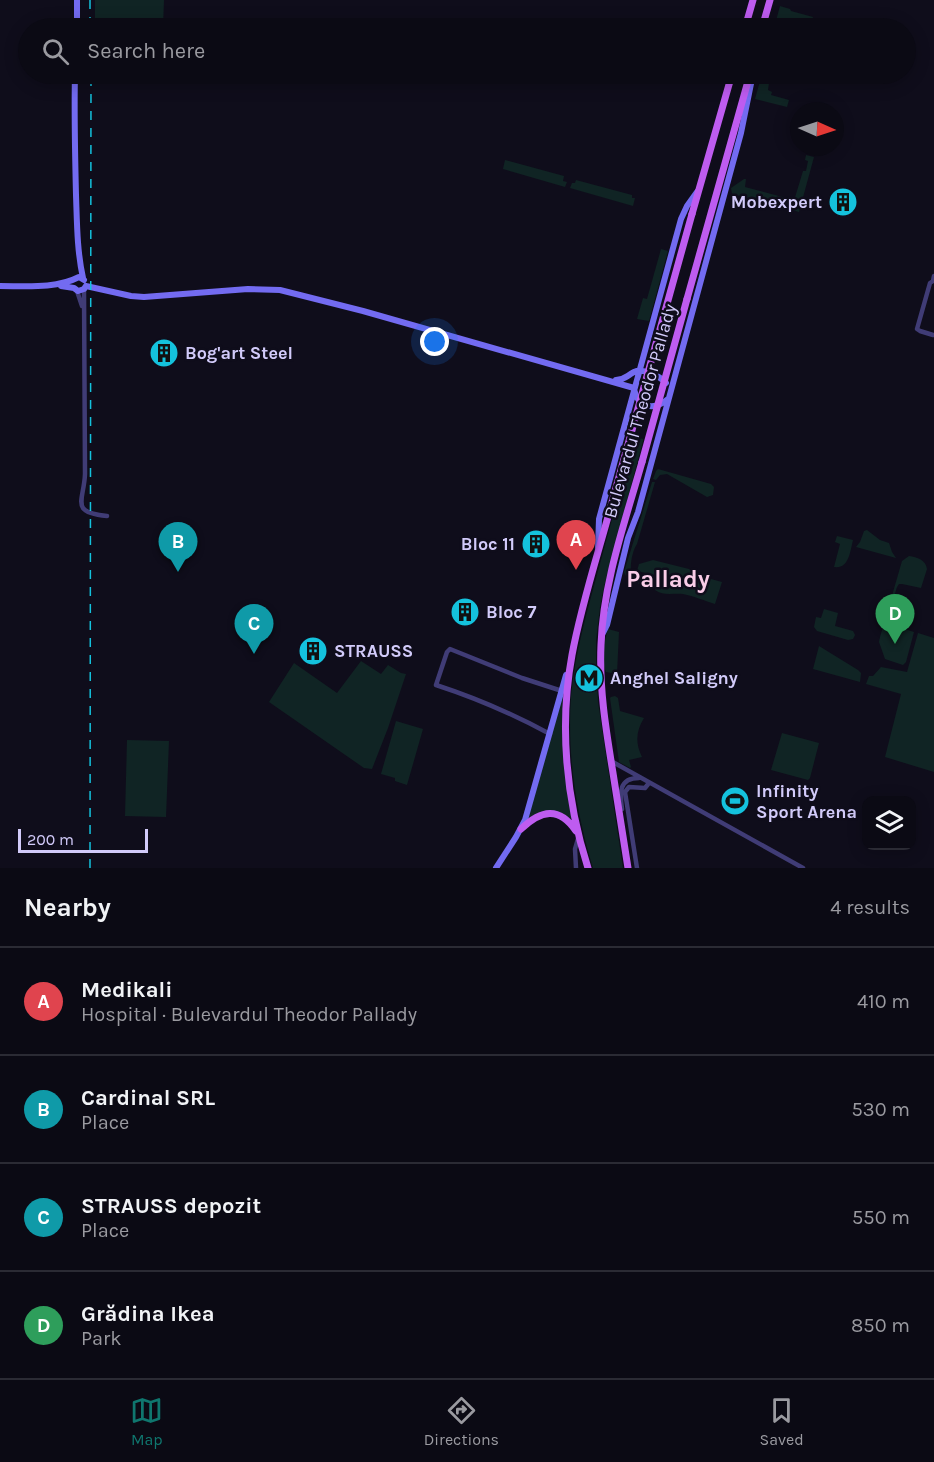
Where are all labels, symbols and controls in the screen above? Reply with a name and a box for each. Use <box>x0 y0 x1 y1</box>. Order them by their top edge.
search box <box>18 18 916 84</box>
icon: search <box>39 35 72 68</box>
text: Search here <box>87 38 205 64</box>
north arrow <box>790 102 844 156</box>
building icon: Mobexpert <box>827 186 859 218</box>
place label: Mobexpert <box>731 191 822 213</box>
street label: Bulevardul Theodor Pallady <box>599 301 681 521</box>
your location <box>420 327 449 356</box>
building icon: Bog'art Steel <box>148 337 180 369</box>
place label: Bog'art Steel <box>185 342 293 364</box>
pin: A <box>556 520 596 570</box>
pin: B <box>158 522 198 572</box>
building icon: Bloc 11 <box>520 528 552 560</box>
place label: Bloc 11 <box>461 533 515 555</box>
district label: Pallady <box>626 565 710 593</box>
pin: D <box>876 594 914 644</box>
building icon: Bloc 7 <box>449 596 481 628</box>
place label: Bloc 7 <box>486 601 536 623</box>
pin: C <box>234 604 274 654</box>
building icon: STRAUSS <box>297 635 329 667</box>
place label: STRAUSS <box>334 640 413 662</box>
metro station icon: Anghel Saligny <box>573 662 605 694</box>
place label: Anghel Saligny <box>610 667 738 689</box>
place label: Infinity Sport Arena <box>756 780 857 823</box>
sports icon: Infinity Sport Arena <box>719 785 751 817</box>
map controls <box>862 796 916 850</box>
button: layers <box>862 796 916 850</box>
scale bar <box>18 826 148 854</box>
text: 200 m <box>27 830 74 849</box>
text: Nearby <box>24 892 111 923</box>
text: 4 results <box>830 896 910 919</box>
text: Medikali <box>81 977 172 1003</box>
text: A <box>37 990 50 1013</box>
text: 410 m <box>857 990 910 1013</box>
text: Hospital · Bulevardul Theodor Pallady <box>81 1003 417 1026</box>
text: Cardinal SRL <box>81 1085 215 1111</box>
text: B <box>37 1098 50 1121</box>
text: 530 m <box>852 1098 910 1121</box>
text: Place <box>81 1111 129 1134</box>
text: STRAUSS depozit <box>81 1193 261 1219</box>
text: C <box>37 1206 50 1229</box>
text: 550 m <box>852 1206 910 1229</box>
text: Place <box>81 1219 129 1242</box>
text: Grădina Ikea <box>81 1301 215 1327</box>
text: D <box>37 1314 50 1337</box>
text: 850 m <box>851 1314 910 1337</box>
text: Park <box>81 1327 122 1350</box>
tab: Map <box>130 1394 163 1449</box>
tab: Directions <box>424 1394 499 1449</box>
tab: Saved <box>760 1394 804 1449</box>

